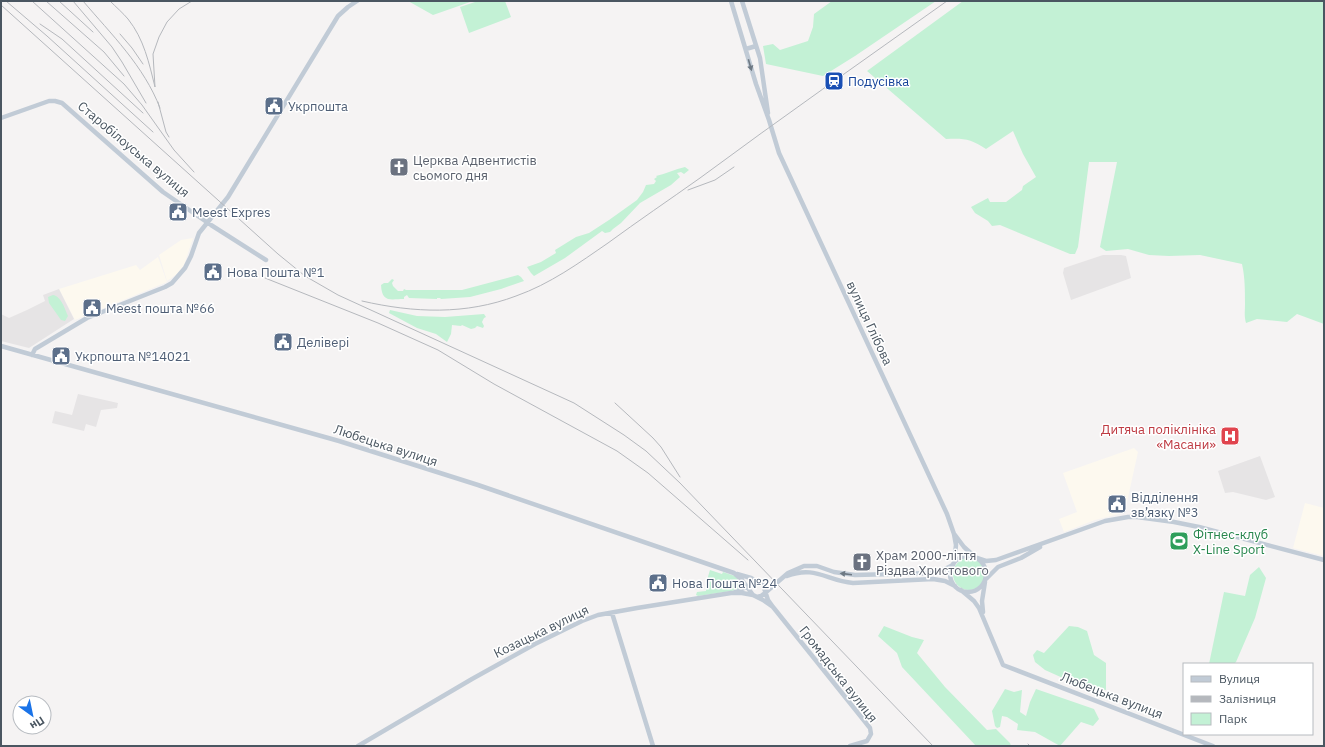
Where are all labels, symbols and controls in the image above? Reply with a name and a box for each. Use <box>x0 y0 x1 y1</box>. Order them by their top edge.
one-way arrow <box>747 59 753 71</box>
station icon: Подусівка <box>823 70 845 92</box>
place label: Подусівка <box>848 73 909 90</box>
public building icon: Укрпошта <box>263 95 285 117</box>
street label: Старобілоуська вулиця <box>74 98 193 201</box>
place label: Укрпошта <box>288 98 348 115</box>
place label: Церква Адвентистів сьомого дня <box>413 152 537 184</box>
church icon: Церква Адвентистів сьомого дня <box>388 156 410 178</box>
public building icon: Meest Expres <box>167 201 189 223</box>
place label: Meest Expres <box>192 204 271 221</box>
public building icon: Нова Пошта №1 <box>202 261 224 283</box>
place label: Нова Пошта №1 <box>227 264 325 281</box>
street label: вулиця Глібова <box>843 278 897 368</box>
public building icon: Meest пошта №66 <box>81 297 103 319</box>
place label: Meest пошта №66 <box>106 300 215 317</box>
public building icon: Делівері <box>272 331 294 353</box>
place label: Делівері <box>297 334 349 351</box>
public building icon: Укрпошта №14021 <box>50 345 72 367</box>
place label: Укрпошта №14021 <box>75 348 191 365</box>
street label: Любецька вулиця <box>332 421 440 470</box>
place label: Дитяча поліклініка «Масани» <box>1101 421 1216 453</box>
hospital icon: Дитяча поліклініка «Масани» <box>1219 425 1241 447</box>
place label: Відділення зв’язку №3 <box>1131 489 1199 521</box>
public building icon: Відділення зв’язку №3 <box>1106 493 1128 515</box>
place label: Фітнес-клуб X-Line Sport <box>1193 526 1268 558</box>
sports icon: Фітнес-клуб X-Line Sport <box>1168 530 1190 552</box>
place label: Храм 2000-ліття Різдва Христового <box>876 547 989 579</box>
church icon: Храм 2000-ліття Різдва Христового <box>851 551 873 573</box>
one-way arrow <box>840 571 852 577</box>
public building icon: Нова Пошта №24 <box>647 572 669 594</box>
place label: Нова Пошта №24 <box>672 575 777 592</box>
street label: Козацька вулиця <box>491 601 592 662</box>
street label: Громадська вулиця <box>796 623 882 726</box>
legend <box>1183 663 1313 735</box>
street label: Любецька вулиця <box>1058 668 1165 723</box>
text: Вулиця <box>1219 671 1260 686</box>
text: Залізниця <box>1219 691 1276 706</box>
north arrow <box>12 695 52 735</box>
text: Парк <box>1219 711 1248 726</box>
text: Пн <box>28 714 47 733</box>

